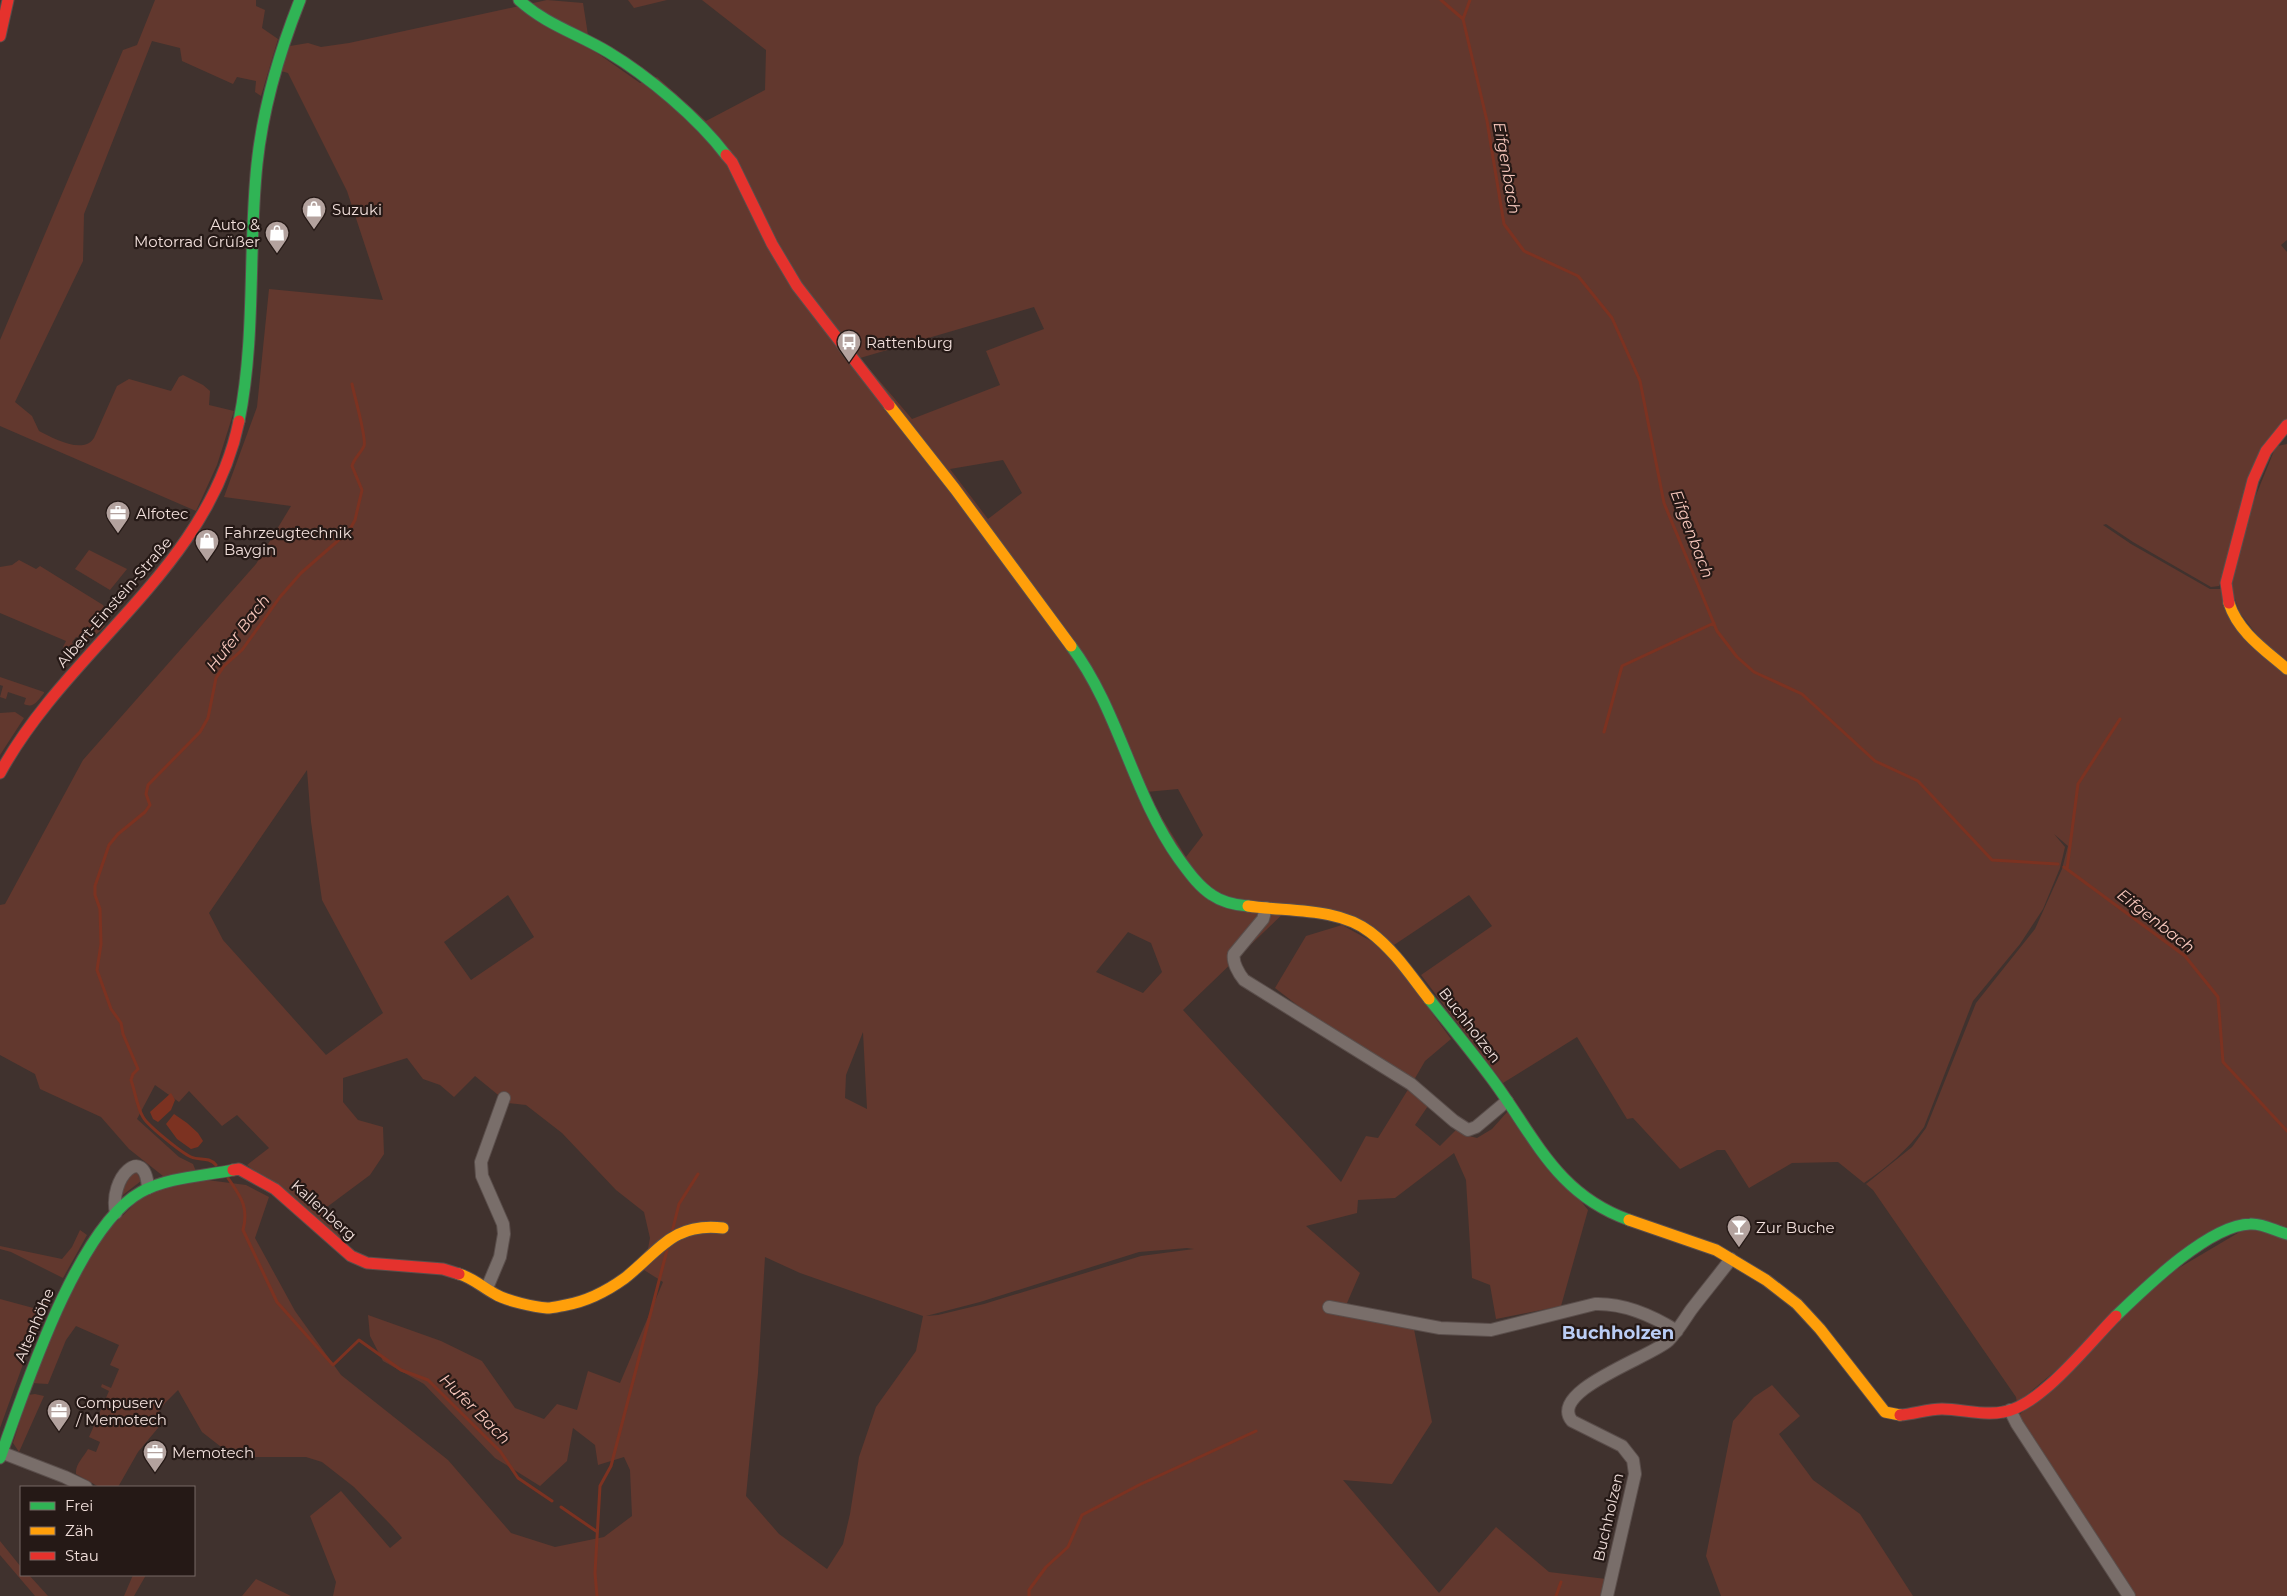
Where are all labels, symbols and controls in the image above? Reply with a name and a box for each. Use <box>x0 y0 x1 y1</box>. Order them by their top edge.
water label: Eifgenbach <box>1490 120 1524 216</box>
shop icon: Suzuki <box>301 196 327 230</box>
place label: Suzuki <box>332 200 382 219</box>
place label: Auto & Motorrad Grüßer <box>134 215 260 251</box>
shop icon: Auto & Motorrad Grüßer <box>264 220 290 254</box>
bus stop icon: Rattenburg <box>836 329 862 363</box>
place label: Rattenburg <box>866 333 953 352</box>
water label: Eifgenbach <box>1666 487 1718 581</box>
office icon: Alfotec <box>105 500 131 534</box>
place label: Alfotec <box>136 504 188 523</box>
place label: Fahrzeugtechnik Baygin <box>224 523 352 559</box>
shop icon: Fahrzeugtechnik Baygin <box>194 528 220 562</box>
street label: Albert-Einstein-Straße <box>52 533 176 671</box>
water label: Hufer Bach <box>202 591 274 675</box>
water label: Eifgenbach <box>2113 885 2199 957</box>
street label: Buchholzen <box>1435 984 1505 1066</box>
street label: Kallenberg <box>287 1176 361 1244</box>
bar icon: Zur Buche <box>1726 1214 1752 1248</box>
place label: Zur Buche <box>1756 1218 1835 1237</box>
street label: Altenhöhe <box>10 1285 58 1365</box>
district label: Buchholzen <box>1562 1322 1674 1344</box>
water label: Hufer Bach <box>436 1370 514 1448</box>
place label: Compuserv / Memotech <box>75 1393 167 1429</box>
office icon: Compuserv / Memotech <box>46 1398 72 1432</box>
office icon: Memotech <box>142 1439 168 1473</box>
place label: Memotech <box>172 1443 254 1462</box>
street label: Buchholzen <box>1589 1471 1627 1563</box>
legend <box>20 1486 195 1576</box>
text: Frei <box>65 1496 93 1515</box>
text: Zäh <box>65 1521 94 1540</box>
text: Stau <box>65 1546 99 1565</box>

